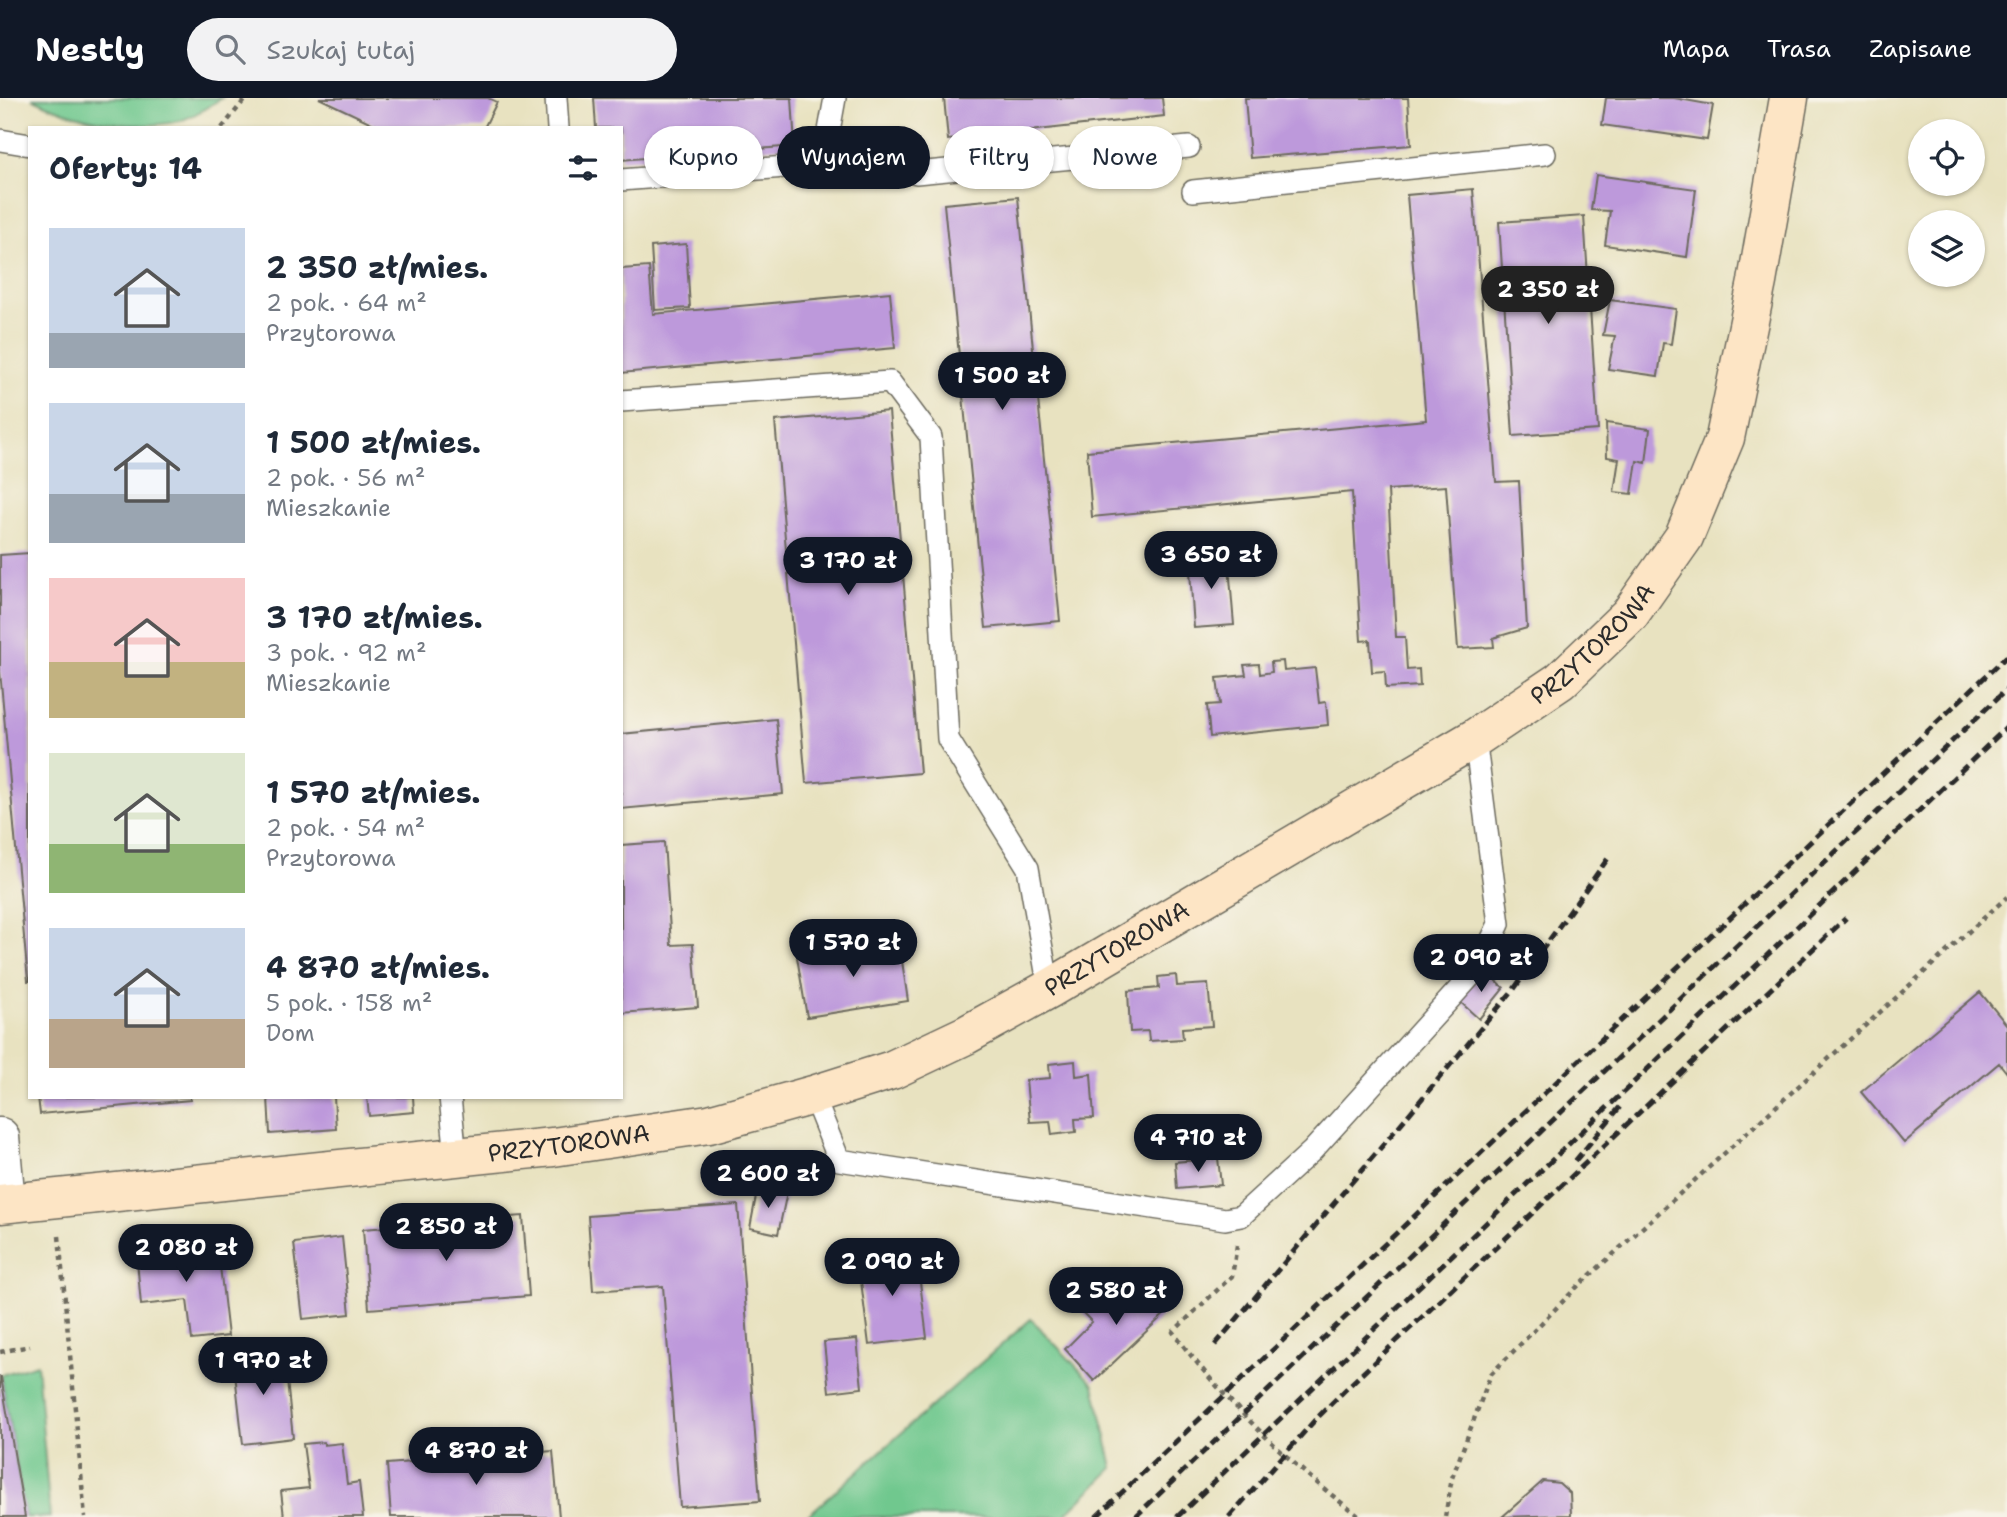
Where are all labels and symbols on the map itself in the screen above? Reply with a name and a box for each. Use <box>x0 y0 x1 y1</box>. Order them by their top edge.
pin: 2 350 zł <box>1476 266 1620 326</box>
pin: 1 500 zł <box>930 352 1074 412</box>
pin: 3 650 zł <box>1139 532 1283 591</box>
pin: 3 170 zł <box>776 538 920 597</box>
street label: PRZYTOROWA <box>1524 577 1662 712</box>
street label: PRZYTOROWA <box>1038 894 1195 1004</box>
pin: 1 570 zł <box>781 920 925 979</box>
pin: 2 090 zł <box>1409 934 1553 994</box>
pin: 4 710 zł <box>1126 1114 1270 1174</box>
street label: PRZYTOROWA <box>486 1117 652 1170</box>
pin: 2 600 zł <box>696 1150 840 1210</box>
pin: 2 850 zł <box>374 1204 518 1263</box>
pin: 2 080 zł <box>114 1224 258 1284</box>
pin: 2 090 zł <box>820 1238 964 1298</box>
pin: 2 580 zł <box>1044 1268 1188 1327</box>
pin: 1 970 zł <box>191 1338 335 1397</box>
pin: 4 870 zł <box>404 1428 548 1487</box>

